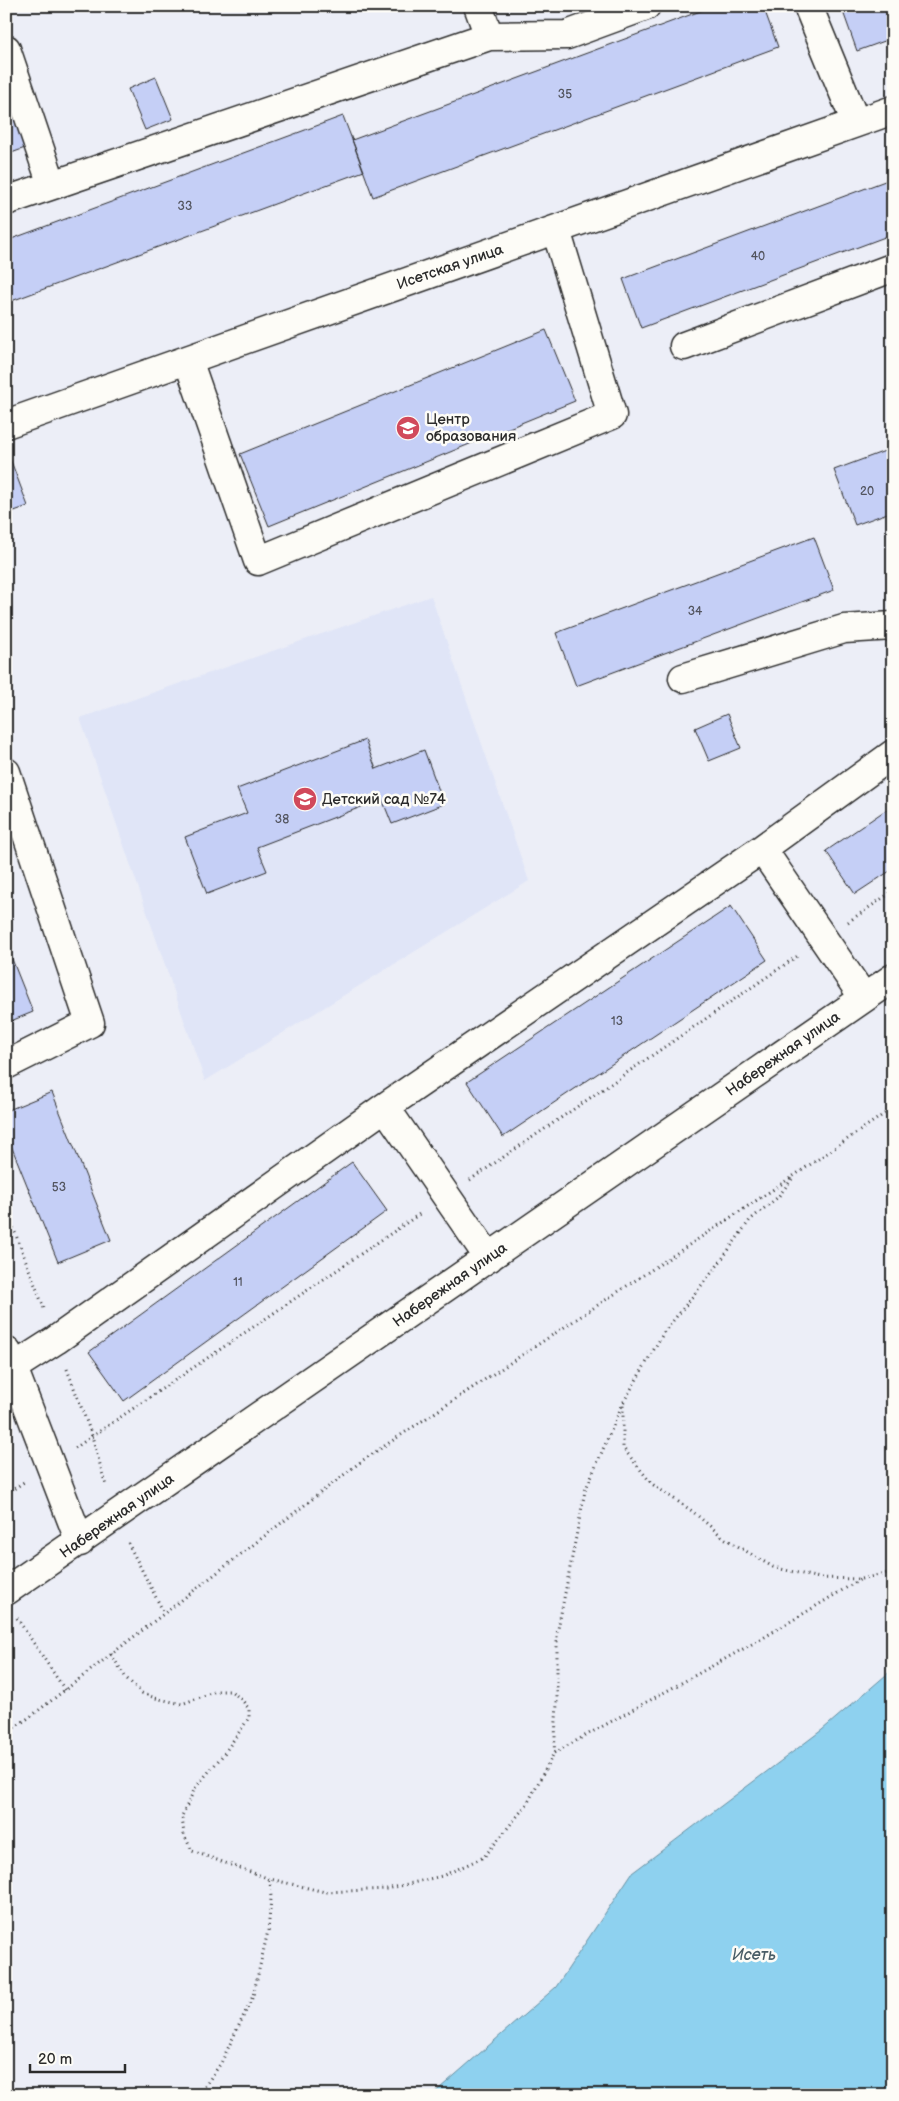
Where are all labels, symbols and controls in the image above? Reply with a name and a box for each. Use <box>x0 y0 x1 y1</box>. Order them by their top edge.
house number: 35 <box>558 87 572 102</box>
house number: 33 <box>178 199 192 214</box>
street label: Исетская улица <box>394 240 506 294</box>
house number: 40 <box>751 249 765 264</box>
place label: Центр образования <box>426 410 516 446</box>
school or university icon: Центр образования <box>395 415 421 441</box>
house number: 20 <box>860 484 874 499</box>
house number: 34 <box>688 604 703 619</box>
school or university icon: Детский сад №74 <box>292 786 318 812</box>
place label: Детский сад №74 <box>322 790 446 809</box>
house number: 38 <box>275 812 289 827</box>
street label: Набережная улица <box>722 1007 844 1101</box>
house number: 13 <box>611 1014 623 1029</box>
house number: 53 <box>52 1180 66 1195</box>
street label: Набережная улица <box>389 1238 511 1332</box>
house number: 11 <box>233 1275 243 1290</box>
street label: Набережная улица <box>56 1469 178 1563</box>
water label: Исеть <box>732 1946 776 1965</box>
scale bar <box>30 2041 125 2073</box>
text: 20 m <box>38 2050 72 2069</box>

